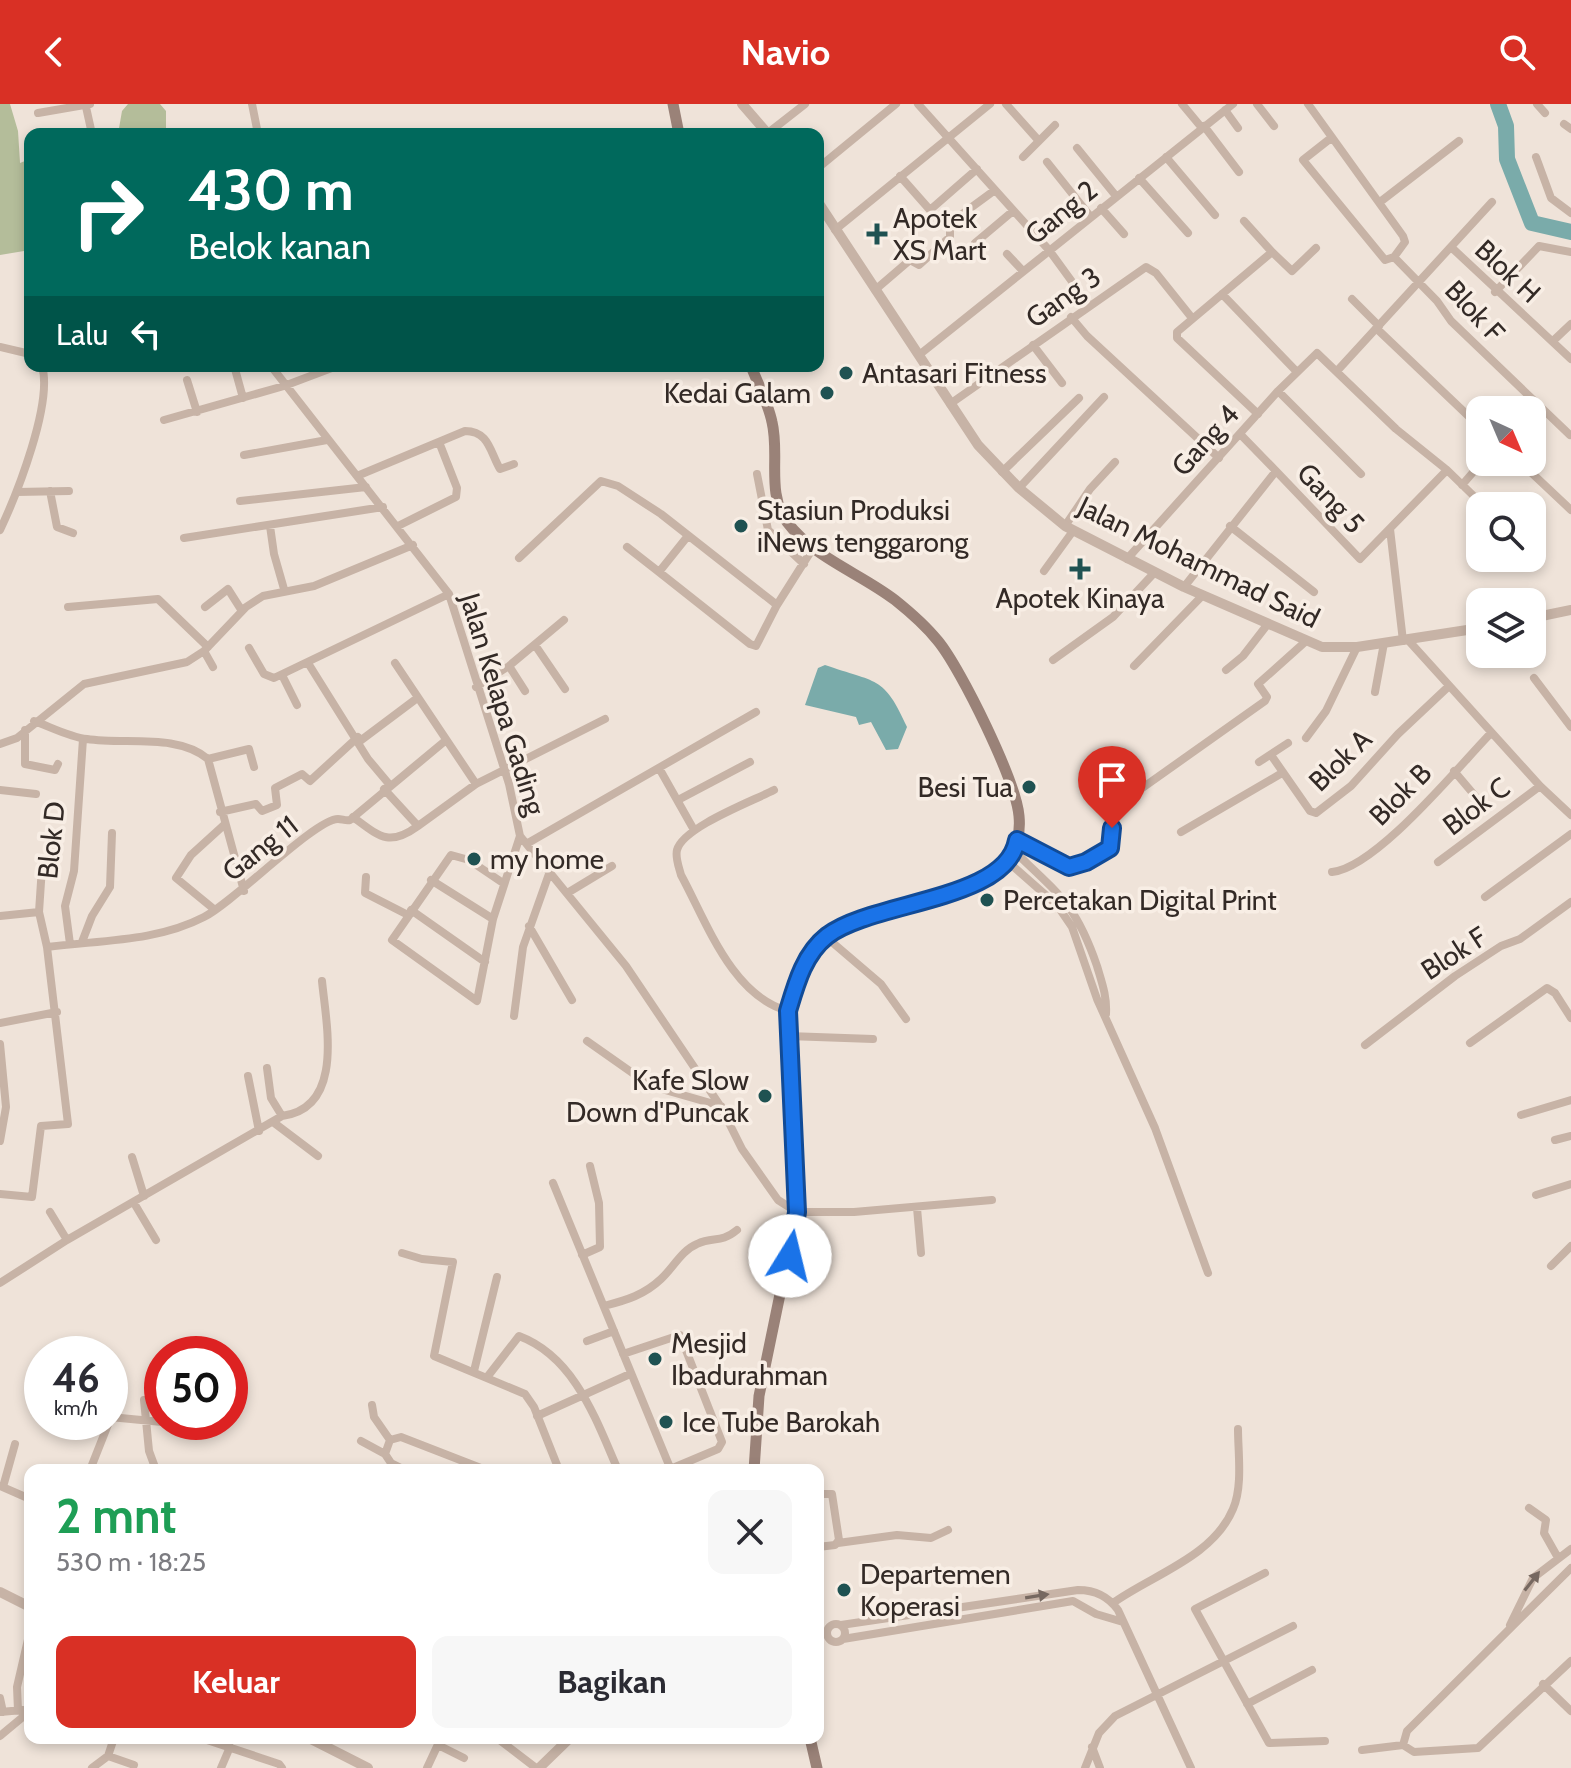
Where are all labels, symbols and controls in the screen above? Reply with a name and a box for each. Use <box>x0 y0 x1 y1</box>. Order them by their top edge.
icon: back <box>32 30 76 74</box>
text: Navio <box>741 30 830 74</box>
icon: search <box>1495 30 1539 74</box>
text: 430 m <box>188 156 354 224</box>
icon: right <box>56 160 160 264</box>
street label: Gang 2 <box>1018 173 1104 251</box>
place label: Apotek XS Mart <box>893 201 986 267</box>
text: Belok kanan <box>188 224 371 268</box>
marker: Apotek XS Mart <box>868 225 886 243</box>
street label: Blok H <box>1468 232 1548 310</box>
street label: Gang 3 <box>1019 259 1107 335</box>
street label: Blok F <box>1438 273 1512 349</box>
icon: left <box>124 312 168 356</box>
text: Lalu <box>56 316 108 353</box>
place label: Antasari Fitness <box>862 356 1047 390</box>
marker: Antasari Fitness <box>837 364 855 382</box>
place label: Kedai Galam <box>664 376 811 410</box>
marker: Kedai Galam <box>818 384 836 402</box>
north arrow <box>1466 396 1546 476</box>
map controls <box>1466 396 1546 668</box>
street label: Gang 4 <box>1164 397 1246 483</box>
street label: Gang 5 <box>1290 456 1372 540</box>
street label: Jalan Mohammad Said <box>1072 488 1325 635</box>
button: search <box>1466 492 1546 572</box>
place label: Stasiun Produksi iNews tenggarong <box>757 493 970 559</box>
marker: Stasiun Produksi iNews tenggarong <box>732 517 750 535</box>
marker: Apotek Kinaya <box>1071 560 1089 578</box>
place label: Apotek Kinaya <box>996 581 1165 615</box>
street label: Jalan Kelapa Gading <box>453 588 553 820</box>
button: layers <box>1466 588 1546 668</box>
street label: Blok A <box>1301 721 1379 798</box>
pin <box>1078 746 1146 828</box>
street label: Blok B <box>1362 756 1438 832</box>
icon: arrive <box>1090 758 1134 802</box>
place label: Besi Tua <box>918 770 1014 804</box>
street label: Blok C <box>1436 770 1516 842</box>
marker: Besi Tua <box>1020 778 1038 796</box>
street label: Blok D <box>30 800 72 880</box>
street label: Gang 11 <box>215 808 305 888</box>
place label: my home <box>490 842 604 876</box>
marker: my home <box>465 850 483 868</box>
place label: Percetakan Digital Print <box>1003 883 1277 917</box>
marker: Percetakan Digital Print <box>978 891 996 909</box>
street label: Blok F <box>1415 919 1494 987</box>
place label: Kafe Slow Down d'Puncak <box>566 1063 749 1129</box>
marker: Kafe Slow Down d'Puncak <box>756 1087 774 1105</box>
position arrow <box>748 1214 832 1298</box>
place label: Mesjid Ibadurahman <box>671 1326 828 1392</box>
speed limit sign: 50 <box>144 1336 248 1440</box>
marker: Mesjid Ibadurahman <box>646 1350 664 1368</box>
text: 46 <box>52 1353 100 1402</box>
text: km/h <box>54 1396 98 1420</box>
place label: Ice Tube Barokah <box>682 1405 880 1439</box>
marker: Ice Tube Barokah <box>657 1413 675 1431</box>
text: 2 mnt <box>56 1487 177 1545</box>
button: close <box>708 1490 792 1574</box>
text: 530 m · 18:25 <box>56 1546 206 1578</box>
place label: Departemen Koperasi <box>860 1557 1011 1623</box>
one-way arrow <box>1524 1571 1540 1591</box>
marker: Departemen Koperasi <box>835 1581 853 1599</box>
one-way arrow <box>1025 1589 1050 1602</box>
button: Keluar <box>56 1636 416 1728</box>
button: Bagikan <box>432 1636 792 1728</box>

